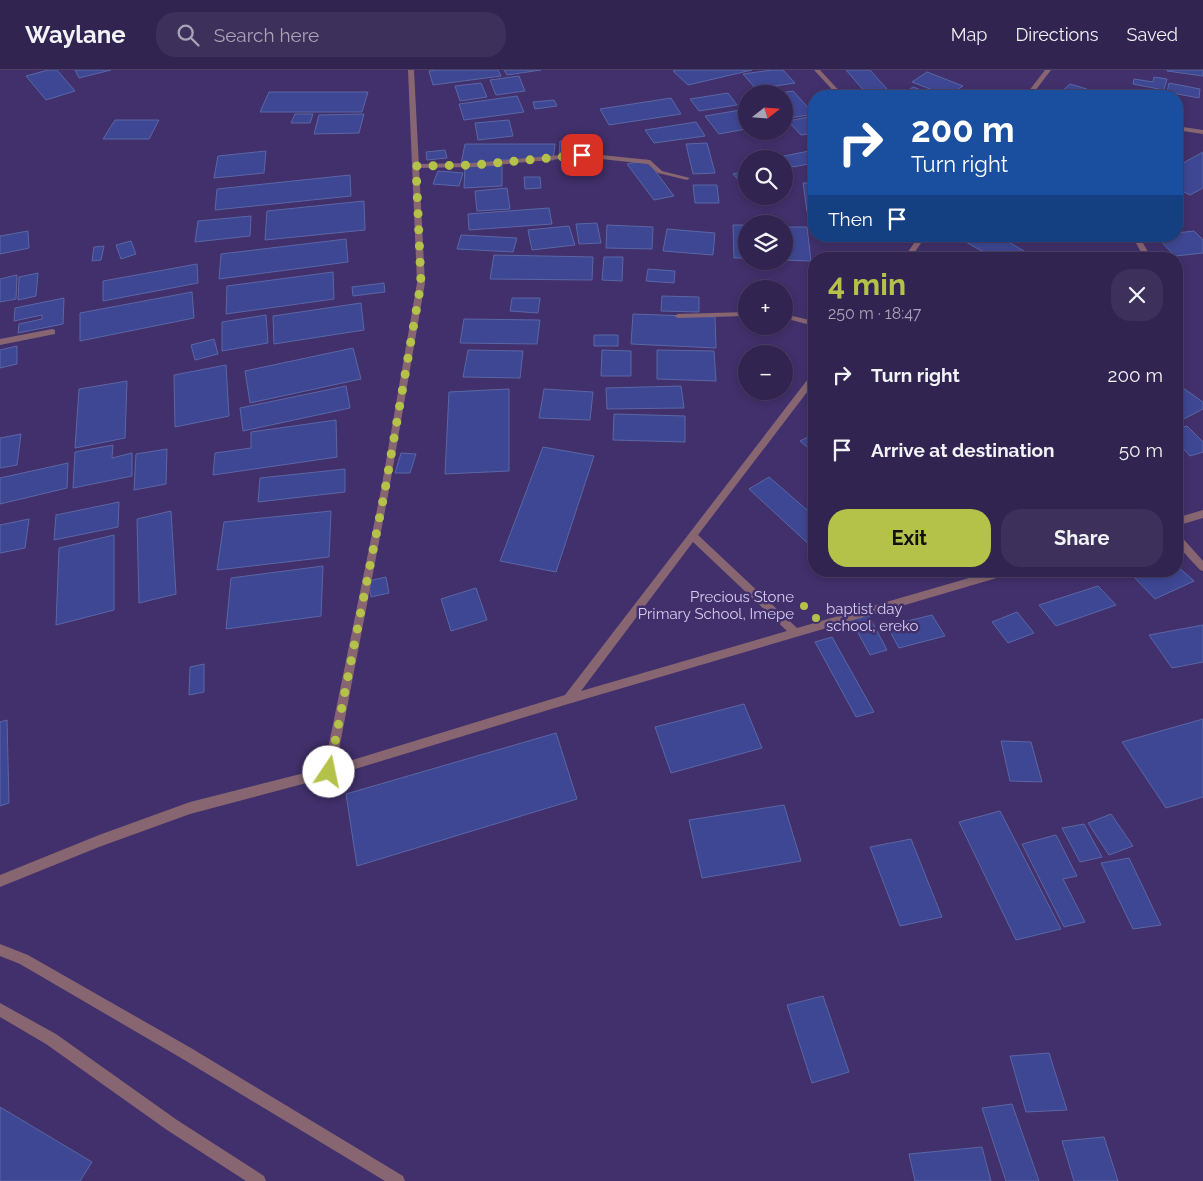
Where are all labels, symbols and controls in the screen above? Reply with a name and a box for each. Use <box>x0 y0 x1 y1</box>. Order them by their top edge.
search box <box>156 12 506 57</box>
text: Waylane <box>25 20 126 49</box>
icon: search <box>174 21 202 49</box>
text: Search here <box>214 24 319 46</box>
text: Map <box>951 24 987 45</box>
text: Directions <box>1015 24 1099 45</box>
text: Saved <box>1127 24 1178 45</box>
north arrow <box>738 85 792 140</box>
map controls <box>738 85 793 400</box>
text: 200 m <box>911 109 1015 150</box>
icon: right <box>828 110 893 175</box>
pin <box>561 134 603 176</box>
icon: arrive <box>568 141 596 169</box>
button: search <box>738 150 793 205</box>
text: Turn right <box>911 151 1008 177</box>
icon: arrive <box>883 205 911 233</box>
text: Then <box>828 208 873 230</box>
button: layers <box>738 215 793 270</box>
text: 4 min <box>828 267 906 302</box>
button: close <box>1111 269 1163 321</box>
button: + <box>738 280 793 335</box>
text: 250 m · 18:47 <box>828 304 921 323</box>
button: − <box>738 345 793 400</box>
icon: right <box>828 361 856 389</box>
text: Turn right <box>871 364 960 386</box>
text: 200 m <box>1108 364 1163 386</box>
icon: arrive <box>828 436 856 464</box>
text: Arrive at destination <box>871 439 1055 461</box>
text: 50 m <box>1119 439 1163 461</box>
button: Exit <box>828 509 991 567</box>
button: Share <box>1001 509 1163 567</box>
place label: Precious Stone Primary School, Imepe <box>638 588 794 623</box>
marker: Precious Stone Primary School, Imepe <box>798 600 810 612</box>
place label: baptist day school, ereko <box>826 600 919 635</box>
marker: baptist day school, ereko <box>810 612 822 624</box>
position arrow <box>302 745 354 797</box>

